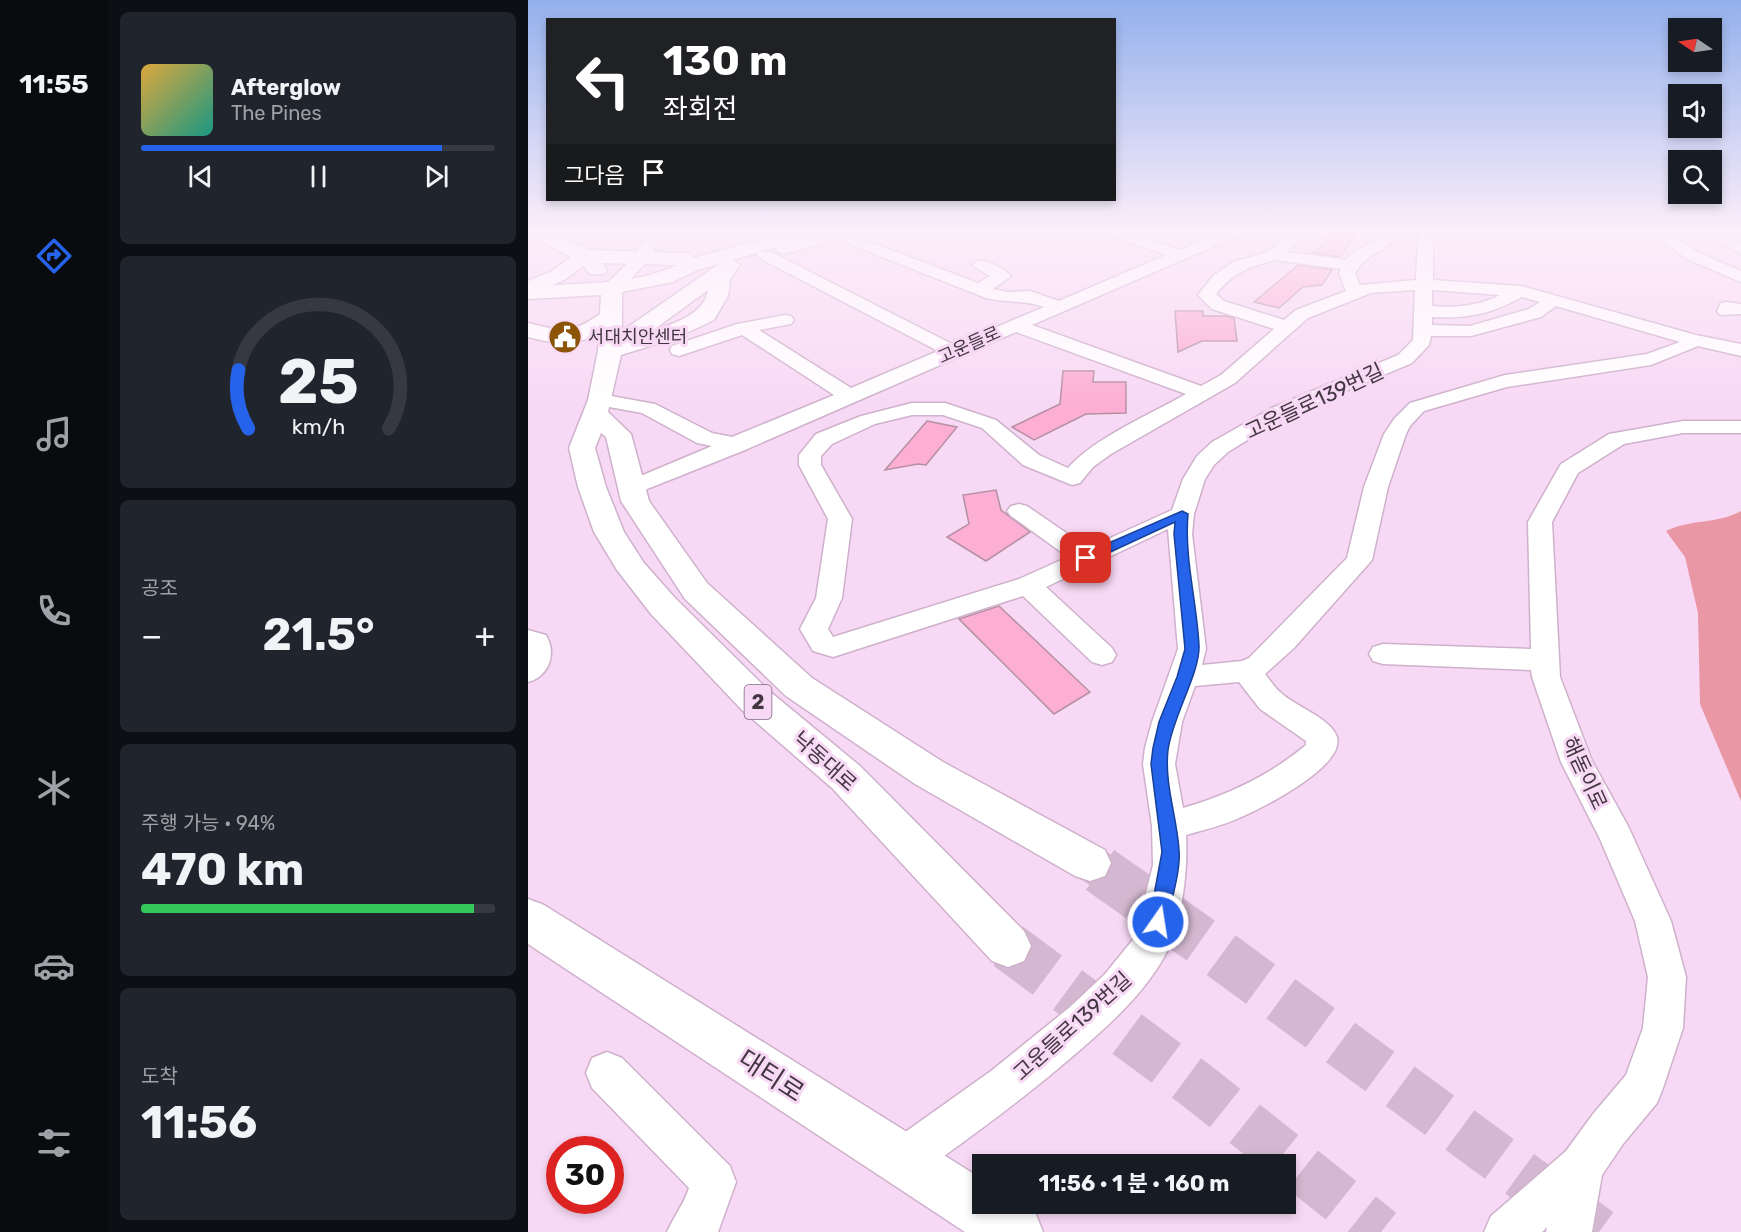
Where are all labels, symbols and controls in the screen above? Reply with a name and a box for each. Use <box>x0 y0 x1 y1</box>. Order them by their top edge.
north arrow <box>1668 18 1722 72</box>
map controls <box>1668 18 1722 204</box>
text: 130 m <box>663 36 788 86</box>
icon: left <box>564 42 642 120</box>
text: 11:55 <box>19 68 89 100</box>
text: Afterglow <box>231 74 341 101</box>
button: sound <box>1668 84 1722 138</box>
text: 좌회전 <box>663 93 738 125</box>
text: The Pines <box>231 101 322 125</box>
button: search <box>1668 150 1722 204</box>
icon: arrive <box>637 156 670 189</box>
icon: previous <box>184 160 217 193</box>
icon: pause <box>302 160 335 193</box>
icon: next <box>420 160 453 193</box>
text: 그다음 <box>564 162 625 189</box>
icon: directions <box>33 235 75 277</box>
public building icon: 서대치안센터 <box>547 319 583 355</box>
street label: 고운들로 <box>934 321 1004 369</box>
place label: 서대치안센터 <box>588 326 687 348</box>
text: 25 <box>278 345 358 419</box>
street label: 고운들로139번길 <box>1241 358 1387 444</box>
icon: music <box>33 413 75 455</box>
text: km/h <box>291 414 345 439</box>
pin <box>1060 532 1111 583</box>
icon: arrive <box>1069 541 1102 574</box>
text: 공조 <box>141 576 178 600</box>
icon: phone <box>33 590 75 632</box>
text: 21.5° <box>262 608 374 661</box>
text: − <box>141 616 162 655</box>
text: + <box>474 616 495 655</box>
road number: 2 <box>744 685 772 719</box>
street label: 낙동대로 <box>788 726 862 796</box>
street label: 해돋이로 <box>1557 733 1613 813</box>
icon: climate <box>33 767 75 809</box>
text: 주행 가능 · 94% <box>141 811 275 835</box>
text: 470 km <box>141 843 304 896</box>
position arrow <box>1126 890 1190 954</box>
icon: car <box>33 945 75 987</box>
street label: 고운들로139번길 <box>1008 967 1136 1085</box>
street label: 대티로 <box>732 1043 810 1109</box>
text: 도착 <box>141 1064 178 1088</box>
text: 11:56 <box>141 1096 257 1149</box>
icon: filters <box>33 1122 75 1164</box>
speed limit sign: 30 <box>546 1136 624 1214</box>
text: 11:56 · 1 분 · 160 m <box>1038 1170 1230 1197</box>

